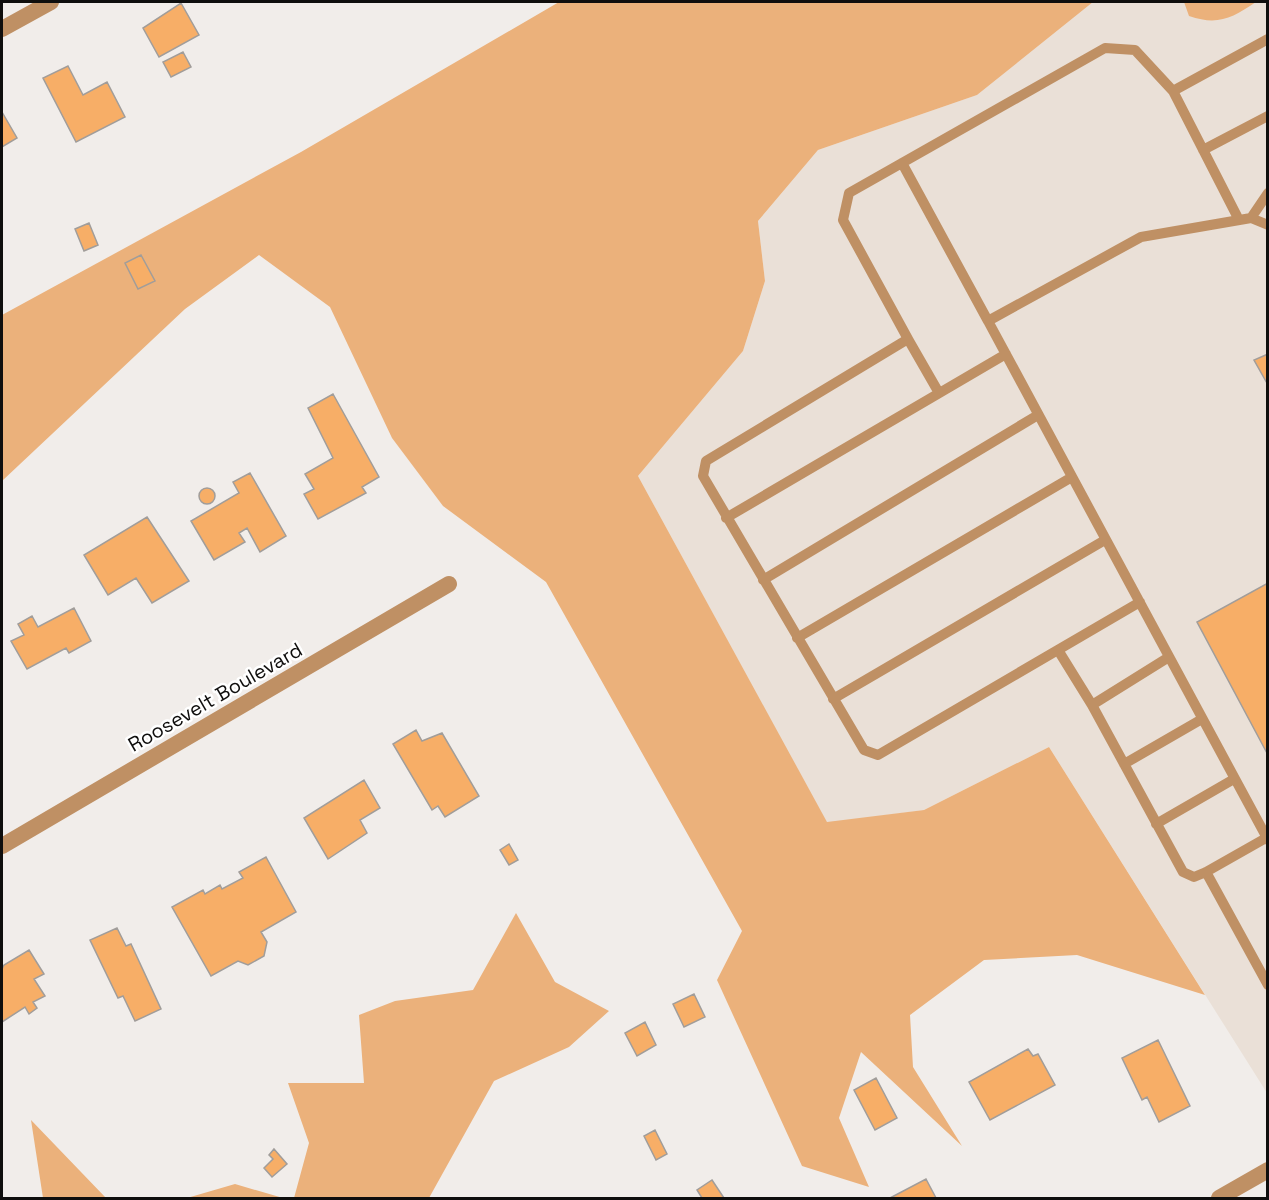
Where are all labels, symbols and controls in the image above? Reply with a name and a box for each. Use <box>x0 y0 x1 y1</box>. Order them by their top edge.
street label: Roosevelt Boulevard <box>123 637 307 757</box>

